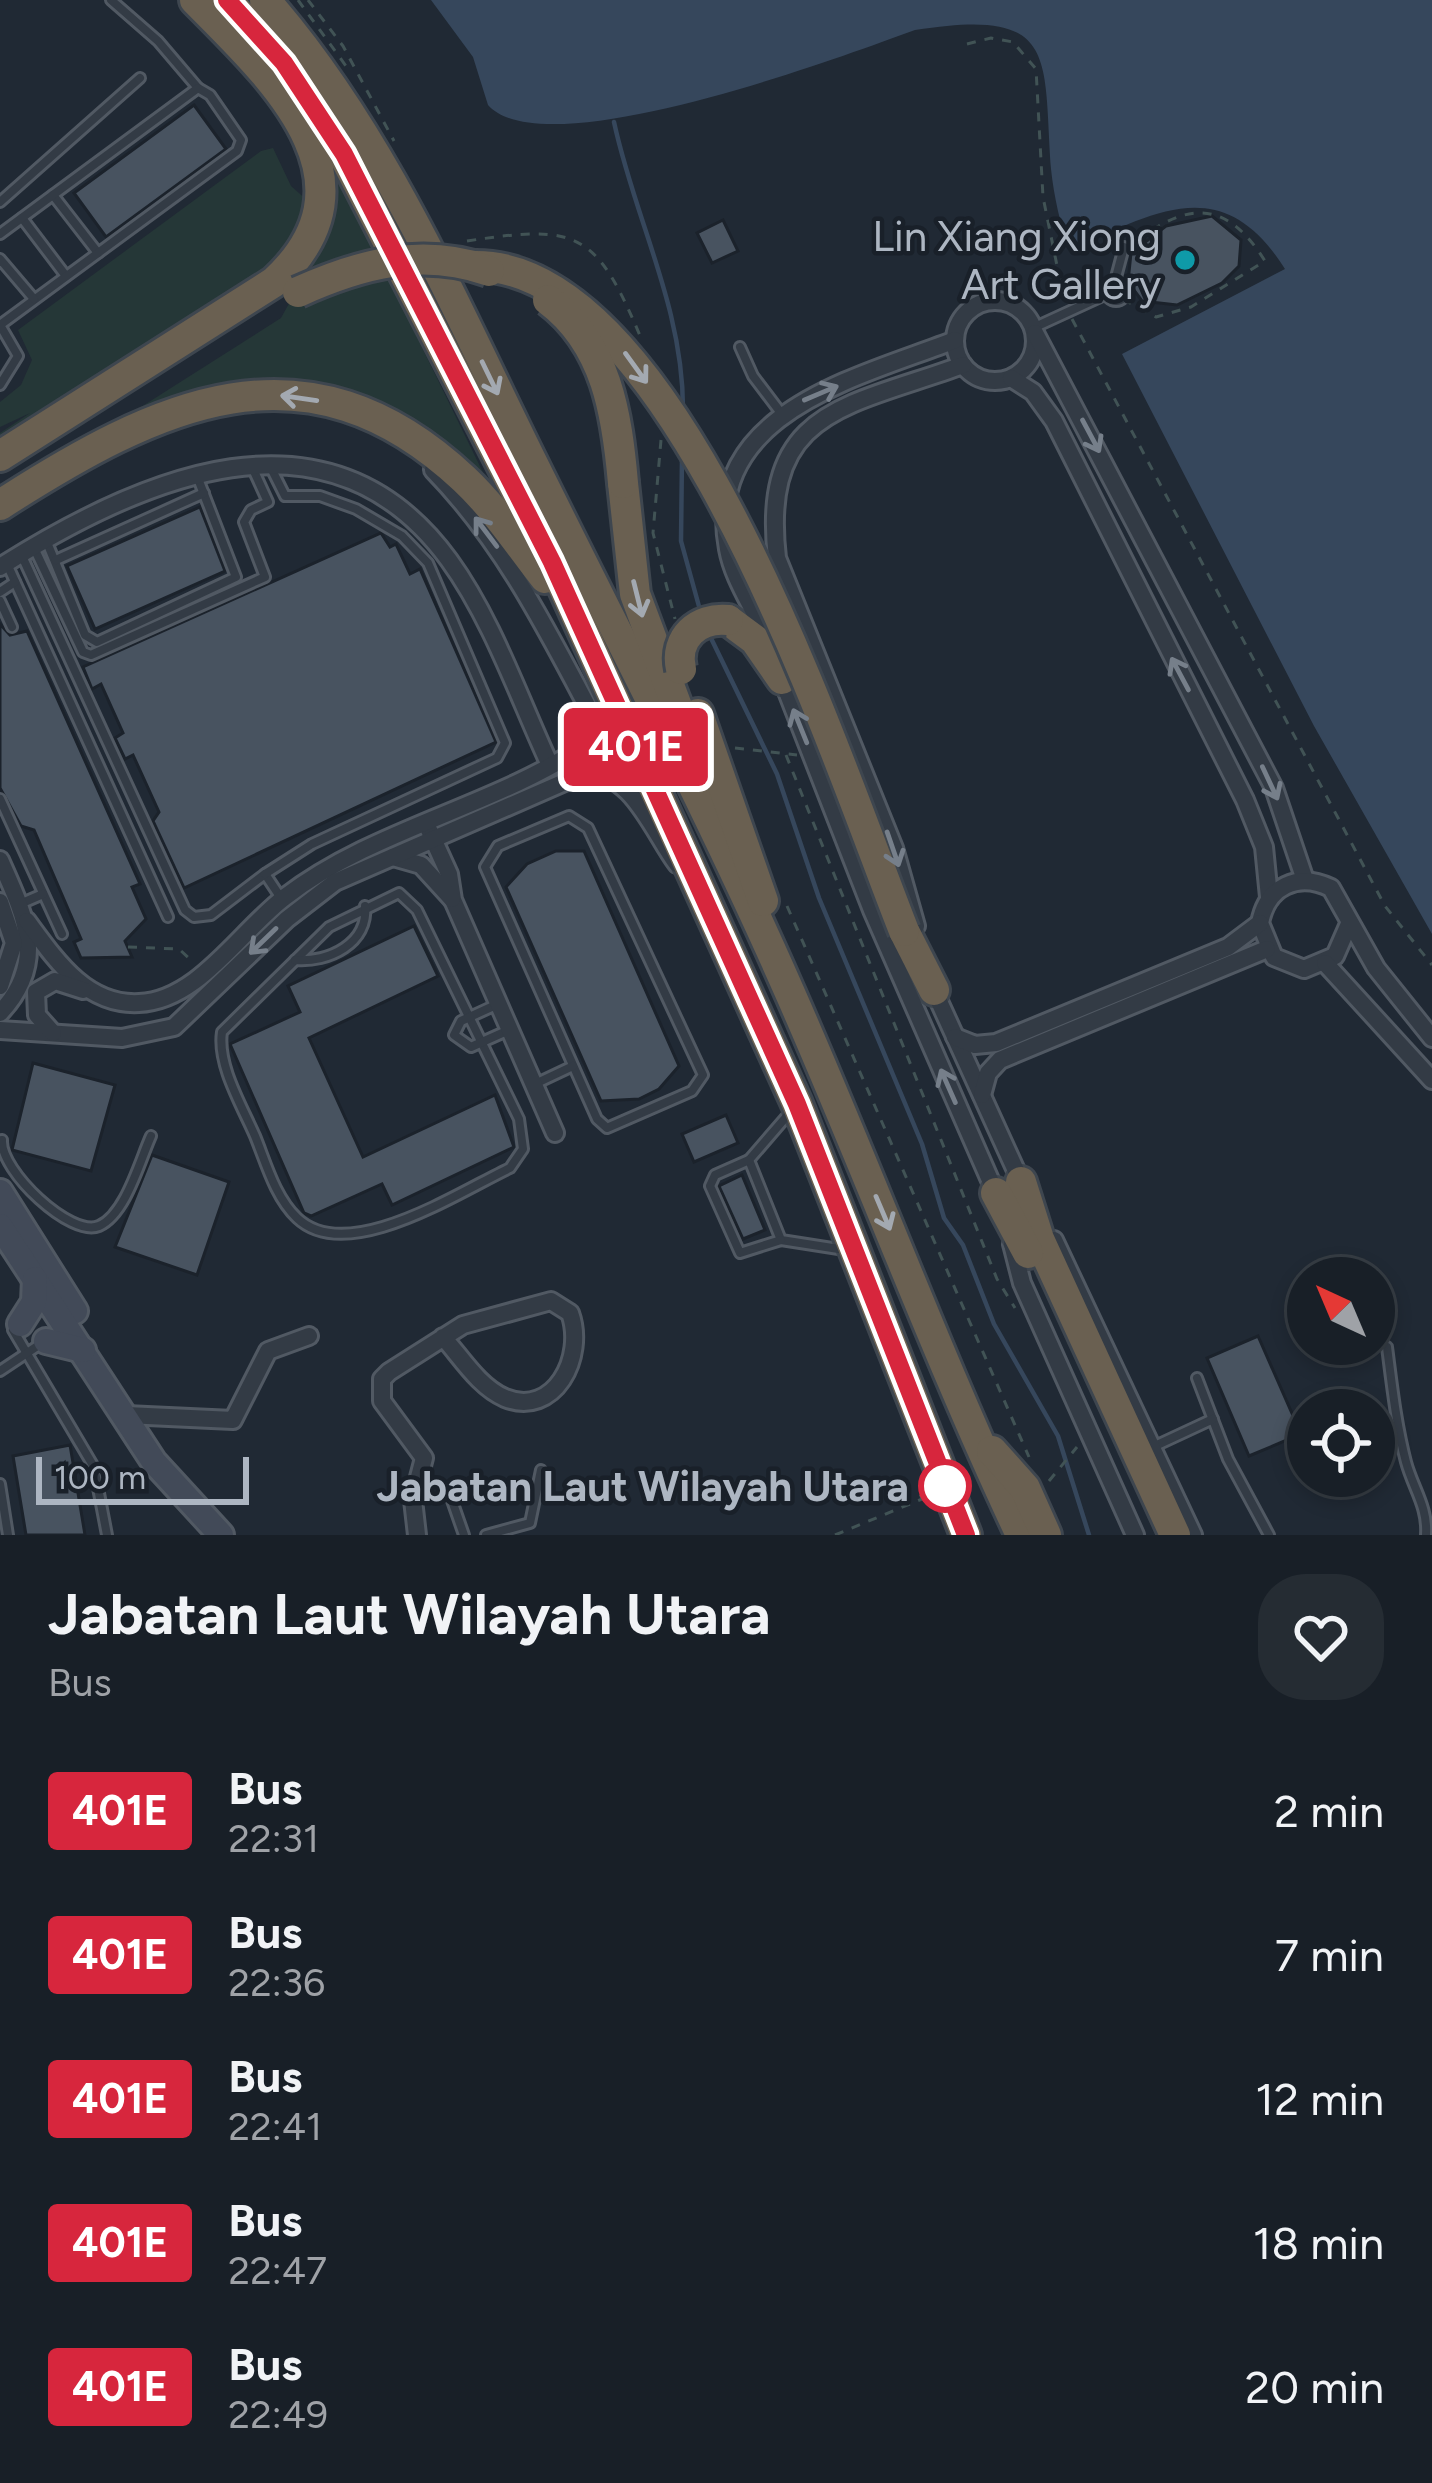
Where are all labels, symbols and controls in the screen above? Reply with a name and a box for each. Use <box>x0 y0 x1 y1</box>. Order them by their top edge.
place label: Lin Xiang Xiong Art Gallery <box>872 211 1161 310</box>
marker: Lin Xiang Xiong Art Gallery <box>1172 247 1198 273</box>
one-way arrow <box>622 351 648 384</box>
one-way arrow <box>480 360 503 395</box>
one-way arrow <box>802 381 839 402</box>
one-way arrow <box>280 386 319 409</box>
one-way arrow <box>1080 418 1103 454</box>
one-way arrow <box>474 516 500 549</box>
one-way arrow <box>628 579 650 617</box>
one-way arrow <box>1168 658 1191 693</box>
line badge: 401E <box>552 708 720 786</box>
one-way arrow <box>788 708 809 745</box>
text: 401E <box>588 721 684 772</box>
one-way arrow <box>1260 764 1282 800</box>
one-way arrow <box>884 830 905 867</box>
one-way arrow <box>249 927 278 955</box>
one-way arrow <box>936 1069 958 1105</box>
one-way arrow <box>874 1194 895 1231</box>
north arrow <box>1287 1257 1395 1365</box>
map controls <box>1287 1257 1395 1497</box>
button: locate <box>1287 1389 1395 1497</box>
scale bar <box>36 1451 249 1504</box>
text: 100 m <box>54 1458 146 1497</box>
place label: Jabatan Laut Wilayah Utara <box>376 1461 909 1512</box>
marker: Jabatan Laut Wilayah Utara <box>920 1461 970 1511</box>
button: heart <box>1258 1574 1384 1700</box>
text: Jabatan Laut Wilayah Utara <box>48 1580 771 1648</box>
text: Bus <box>48 1659 112 1706</box>
text: Bus <box>228 1761 302 1815</box>
text: 2 min <box>1274 1784 1384 1838</box>
text: 401E <box>72 1785 168 1836</box>
text: 22:31 <box>228 1815 319 1862</box>
text: Bus <box>228 1905 302 1959</box>
text: 7 min <box>1275 1928 1384 1982</box>
text: 401E <box>72 1929 168 1980</box>
text: 22:36 <box>228 1959 325 2006</box>
text: Bus <box>228 2049 302 2103</box>
text: 12 min <box>1255 2072 1384 2126</box>
text: 401E <box>72 2073 168 2124</box>
text: 22:41 <box>228 2103 322 2150</box>
text: Bus <box>228 2193 302 2247</box>
text: 18 min <box>1253 2216 1384 2270</box>
text: 401E <box>72 2217 168 2268</box>
text: 22:47 <box>228 2247 327 2294</box>
text: Bus <box>228 2337 302 2391</box>
text: 20 min <box>1245 2360 1384 2414</box>
text: 401E <box>72 2361 168 2412</box>
text: 22:49 <box>228 2391 328 2438</box>

